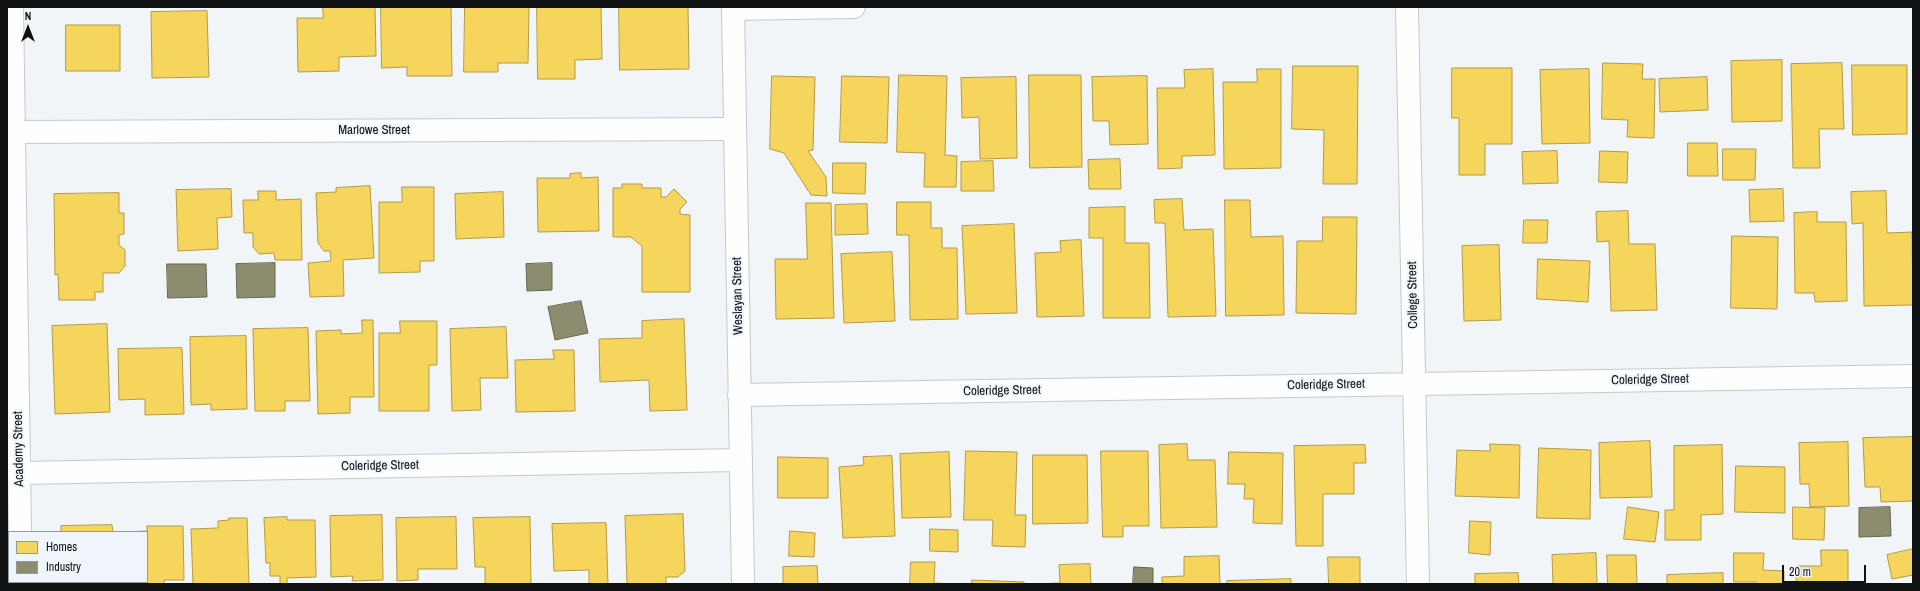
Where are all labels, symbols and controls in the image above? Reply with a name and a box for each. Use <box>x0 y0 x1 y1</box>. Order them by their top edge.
north arrow <box>8 8 48 48</box>
text: N <box>25 9 31 23</box>
street label: Marlowe Street <box>338 123 410 139</box>
street label: Weslayan Street <box>730 257 746 335</box>
street label: College Street <box>1405 261 1421 329</box>
street label: Coleridge Street <box>1611 372 1689 388</box>
street label: Coleridge Street <box>1287 377 1365 393</box>
street label: Coleridge Street <box>963 383 1041 399</box>
street label: Academy Street <box>11 411 27 487</box>
street label: Coleridge Street <box>341 458 419 474</box>
legend <box>8 531 148 583</box>
text: Homes <box>46 539 77 555</box>
scale bar <box>1784 557 1868 583</box>
text: Industry <box>46 559 81 575</box>
text: 20 m <box>1789 564 1811 580</box>

